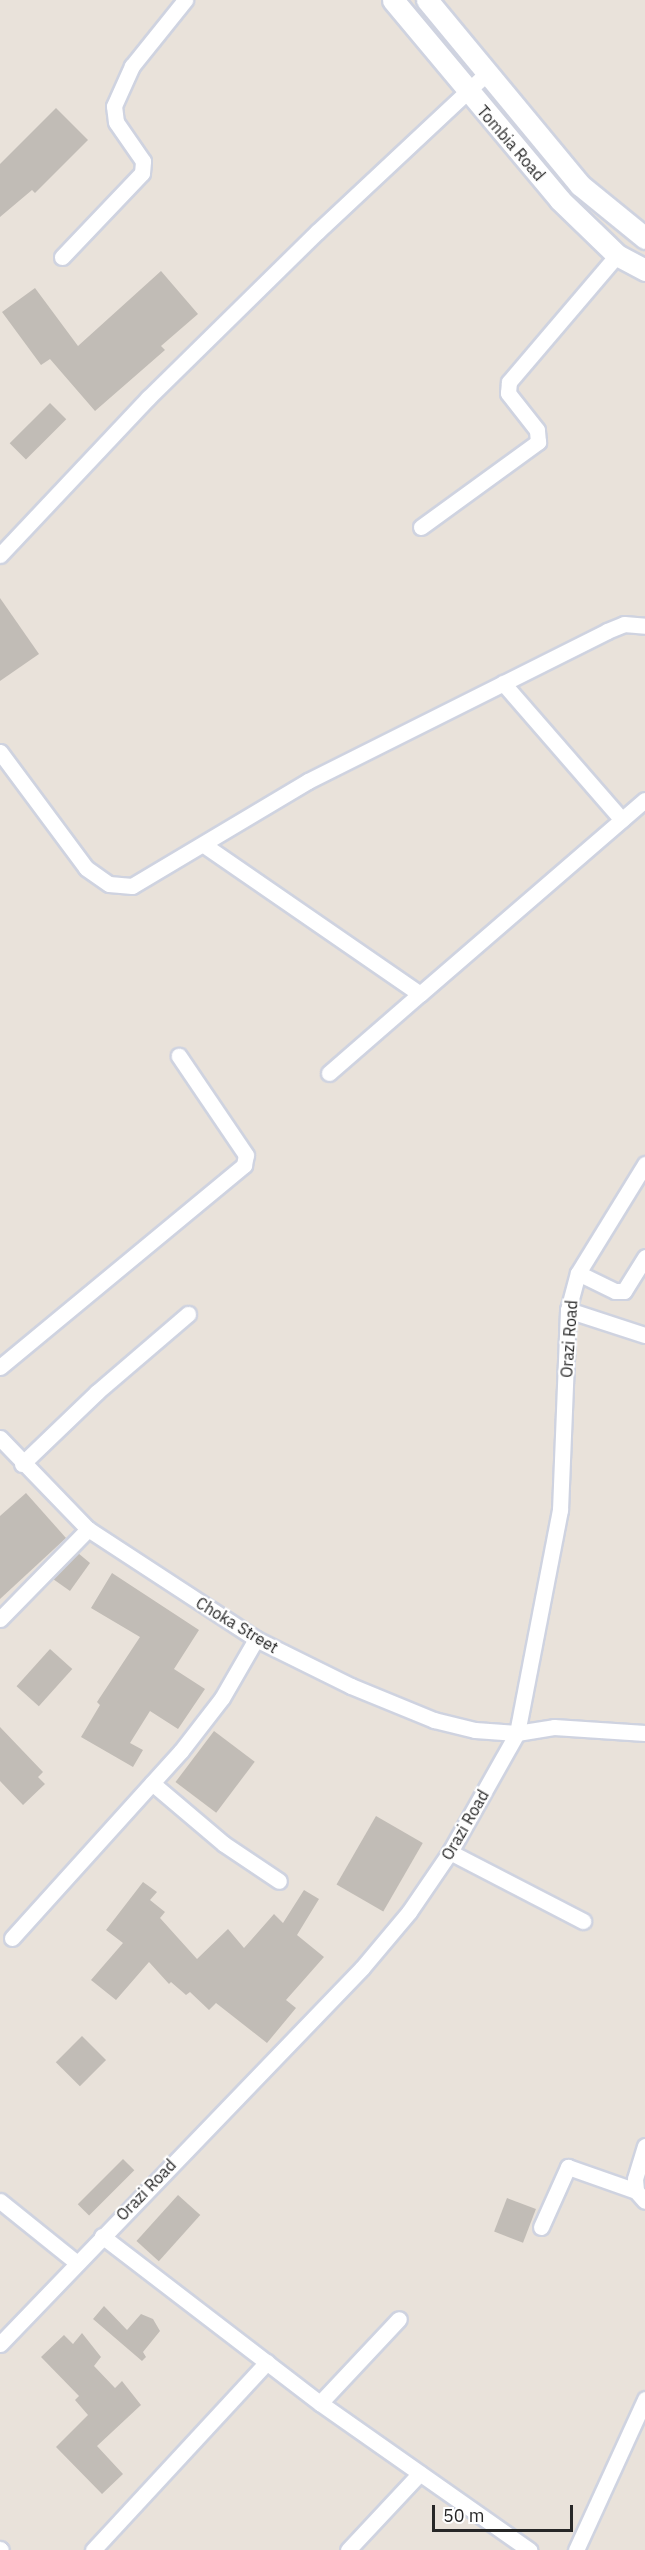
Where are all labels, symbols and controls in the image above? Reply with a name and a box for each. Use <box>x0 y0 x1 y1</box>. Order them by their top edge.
street label: Tombia Road <box>473 101 549 185</box>
street label: Orazi Road <box>557 1300 581 1378</box>
street label: Choka Street <box>192 1593 282 1657</box>
street label: Orazi Road <box>437 1787 493 1863</box>
street label: Orazi Road <box>112 2155 180 2225</box>
scale bar <box>435 2493 576 2531</box>
text: 50 m <box>443 2504 485 2527</box>

